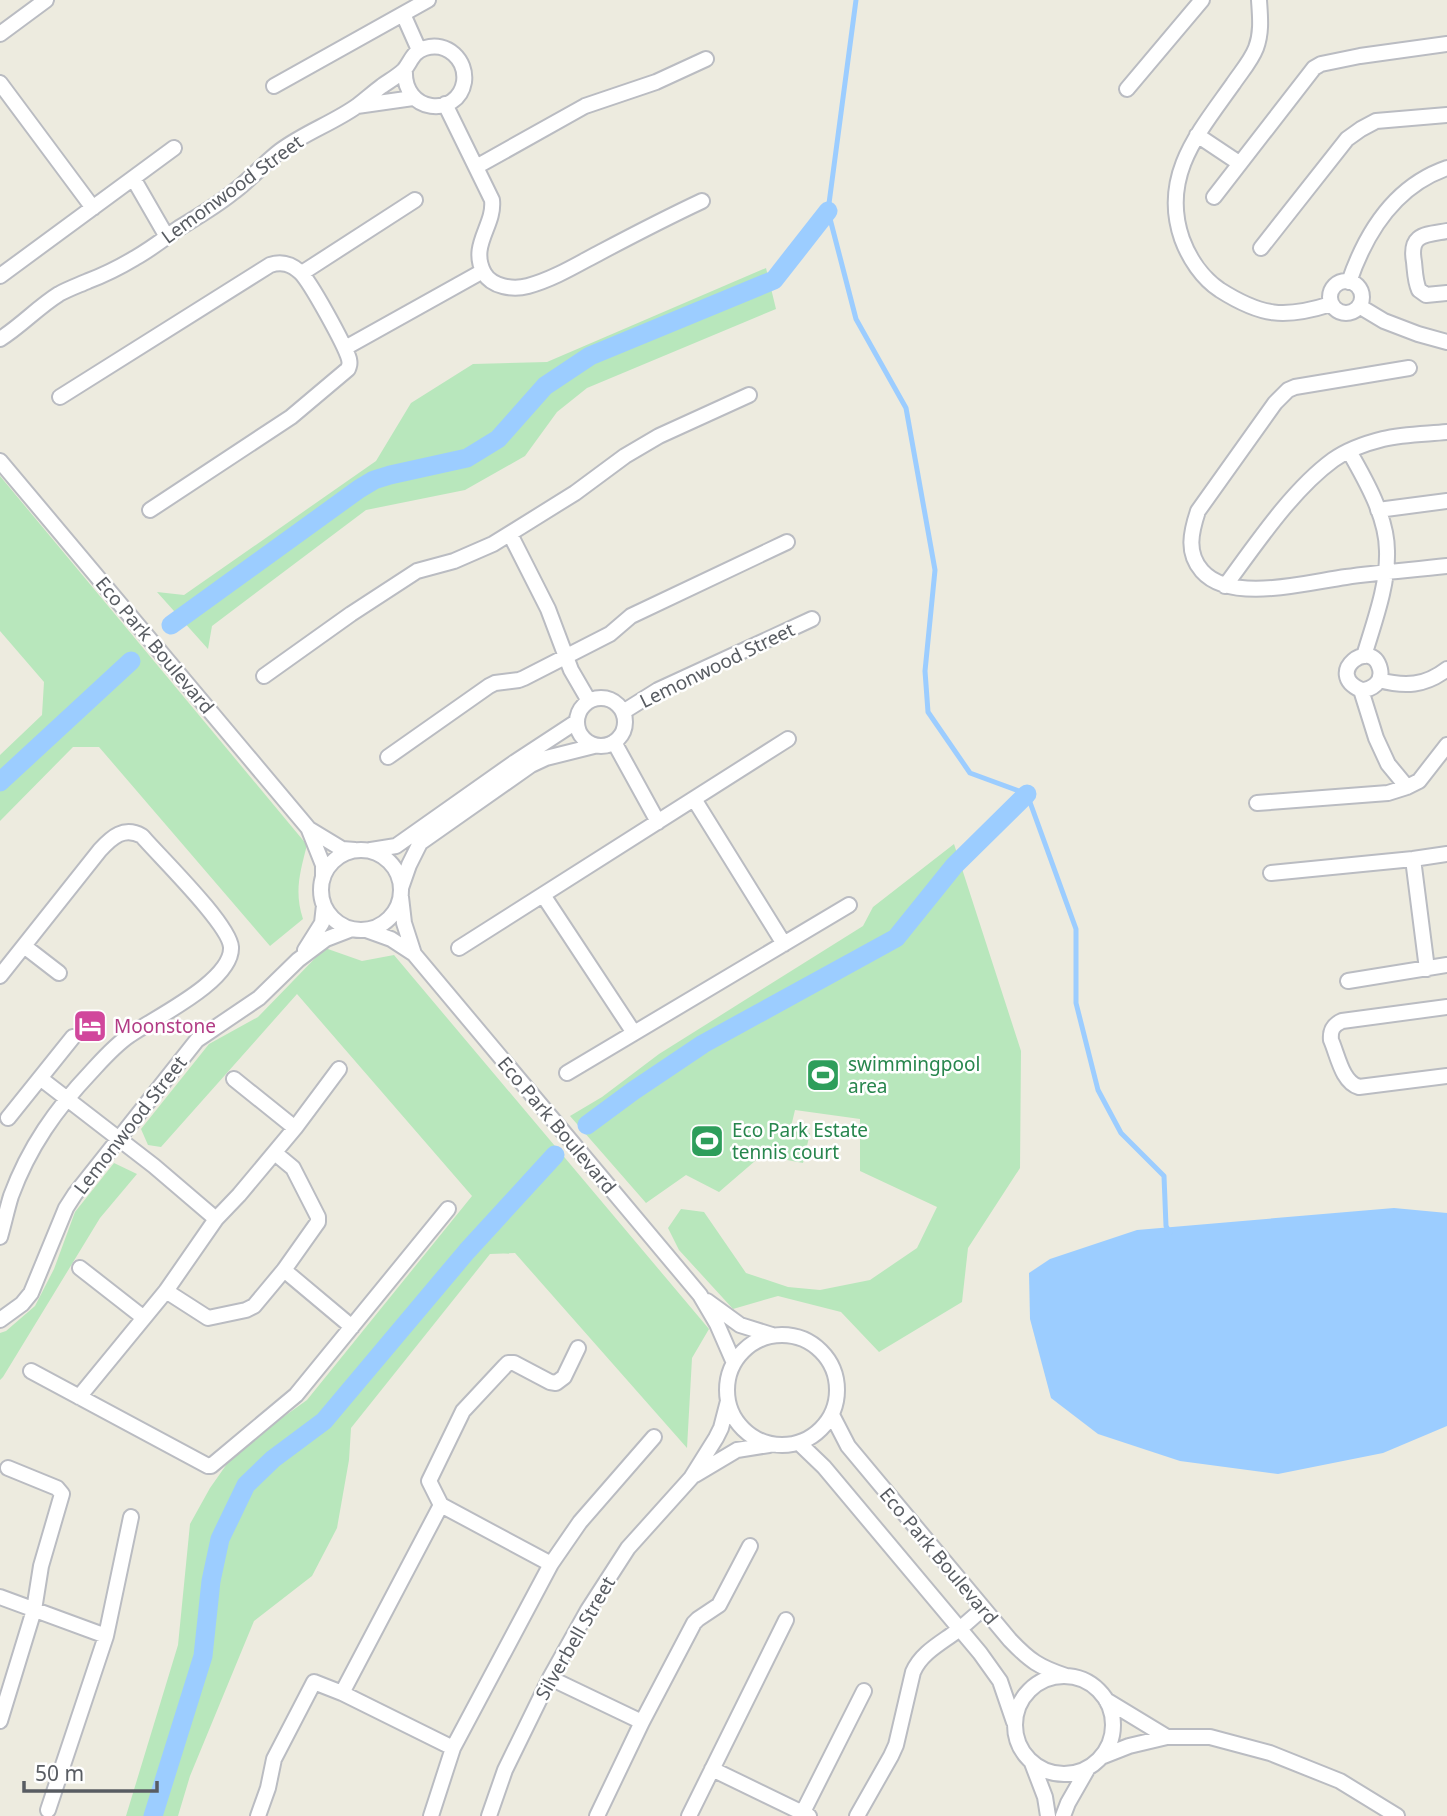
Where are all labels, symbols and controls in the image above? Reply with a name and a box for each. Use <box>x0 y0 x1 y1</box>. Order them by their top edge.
street label: Lemonwood Street <box>156 129 308 249</box>
street label: Eco Park Boulevard <box>90 571 220 719</box>
street label: Lemonwood Street <box>635 616 799 714</box>
hotel icon: Moonstone <box>71 1007 109 1045</box>
place label: Moonstone <box>114 1013 216 1039</box>
street label: Lemonwood Street <box>68 1050 192 1200</box>
street label: Eco Park Boulevard <box>492 1051 622 1199</box>
place label: swimmingpool area <box>848 1051 980 1099</box>
sports icon: swimmingpool area <box>804 1056 842 1094</box>
place label: Eco Park Estate tennis court <box>732 1117 868 1165</box>
sports icon: Eco Park Estate tennis court <box>688 1122 726 1160</box>
street label: Eco Park Boulevard <box>874 1482 1004 1630</box>
street label: Silverbell Street <box>529 1571 621 1705</box>
scale bar <box>24 1750 158 1794</box>
text: 50 m <box>35 1759 84 1787</box>

